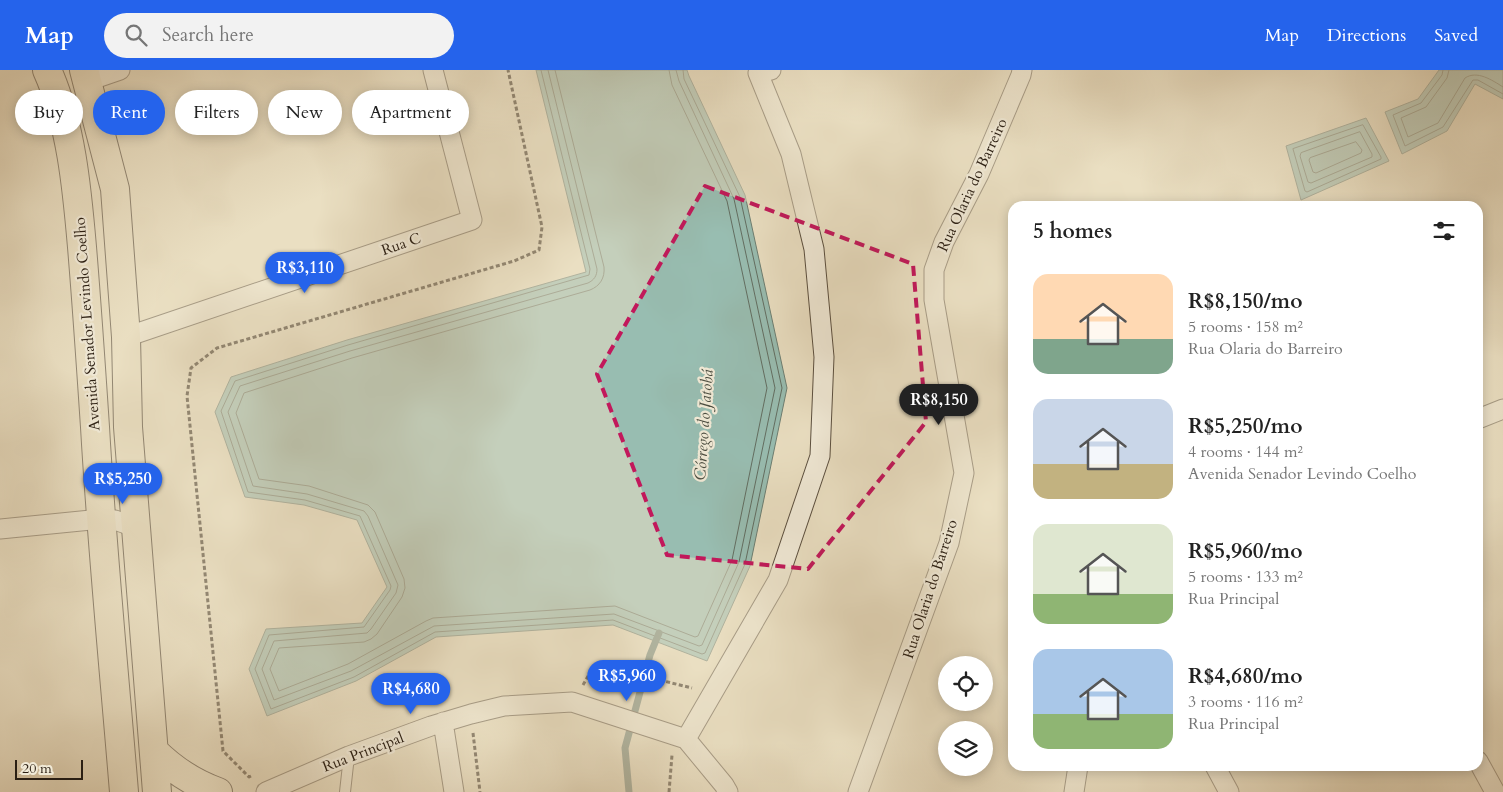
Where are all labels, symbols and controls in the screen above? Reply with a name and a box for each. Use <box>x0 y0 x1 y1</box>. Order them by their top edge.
search box <box>104 13 454 58</box>
text: Map <box>25 19 74 52</box>
icon: search <box>122 21 150 49</box>
text: Search here <box>162 22 254 48</box>
text: Map <box>1265 23 1299 48</box>
text: Directions <box>1327 23 1406 48</box>
text: Saved <box>1434 23 1478 48</box>
chip: Buy <box>15 90 83 135</box>
chip: Rent <box>93 90 165 135</box>
chip: Filters <box>175 90 258 135</box>
chip: New <box>268 90 342 135</box>
chip: Apartment <box>352 90 469 135</box>
street label: Rua Olaria do Barreiro <box>932 115 1012 255</box>
street label: Avenida Senador Levindo Coelho <box>70 217 104 431</box>
text: 5 homes <box>1033 217 1112 246</box>
icon: filters <box>1430 217 1458 245</box>
street label: Rua C <box>379 228 423 260</box>
pin: R$3,110 <box>259 252 351 294</box>
text: R$3,110 <box>276 257 334 279</box>
text: R$8,150/mo <box>1188 287 1302 316</box>
icon: home <box>1073 294 1133 354</box>
text: 5 rooms · 158 m² <box>1188 316 1303 338</box>
text: Rua Olaria do Barreiro <box>1188 338 1343 360</box>
water label: Córrego do Jatobá <box>689 368 719 481</box>
pin: R$8,150 <box>893 384 985 426</box>
text: R$8,150 <box>910 389 968 411</box>
text: R$5,250/mo <box>1188 412 1302 441</box>
icon: home <box>1073 419 1133 479</box>
text: 4 rooms · 144 m² <box>1188 441 1303 463</box>
pin: R$5,250 <box>77 462 169 505</box>
text: Avenida Senador Levindo Coelho <box>1188 463 1416 485</box>
text: R$5,250 <box>94 468 152 490</box>
street label: Rua Olaria do Barreiro <box>898 517 962 661</box>
text: R$5,960/mo <box>1188 537 1302 566</box>
icon: home <box>1073 544 1133 604</box>
text: 5 rooms · 133 m² <box>1188 566 1303 588</box>
text: Rua Principal <box>1188 588 1279 610</box>
map controls <box>938 656 993 776</box>
button: locate <box>938 656 993 711</box>
pin: R$5,960 <box>581 660 673 702</box>
text: R$4,680/mo <box>1188 662 1302 691</box>
text: R$5,960 <box>598 665 656 687</box>
icon: home <box>1073 669 1133 729</box>
pin: R$4,680 <box>365 672 457 715</box>
text: R$4,680 <box>382 678 440 700</box>
text: 3 rooms · 116 m² <box>1188 691 1303 713</box>
text: Rua Principal <box>1188 713 1279 735</box>
button: layers <box>938 721 993 776</box>
street label: Rua Principal <box>319 727 407 777</box>
scale bar <box>15 757 82 780</box>
text: 20 m <box>22 759 52 778</box>

